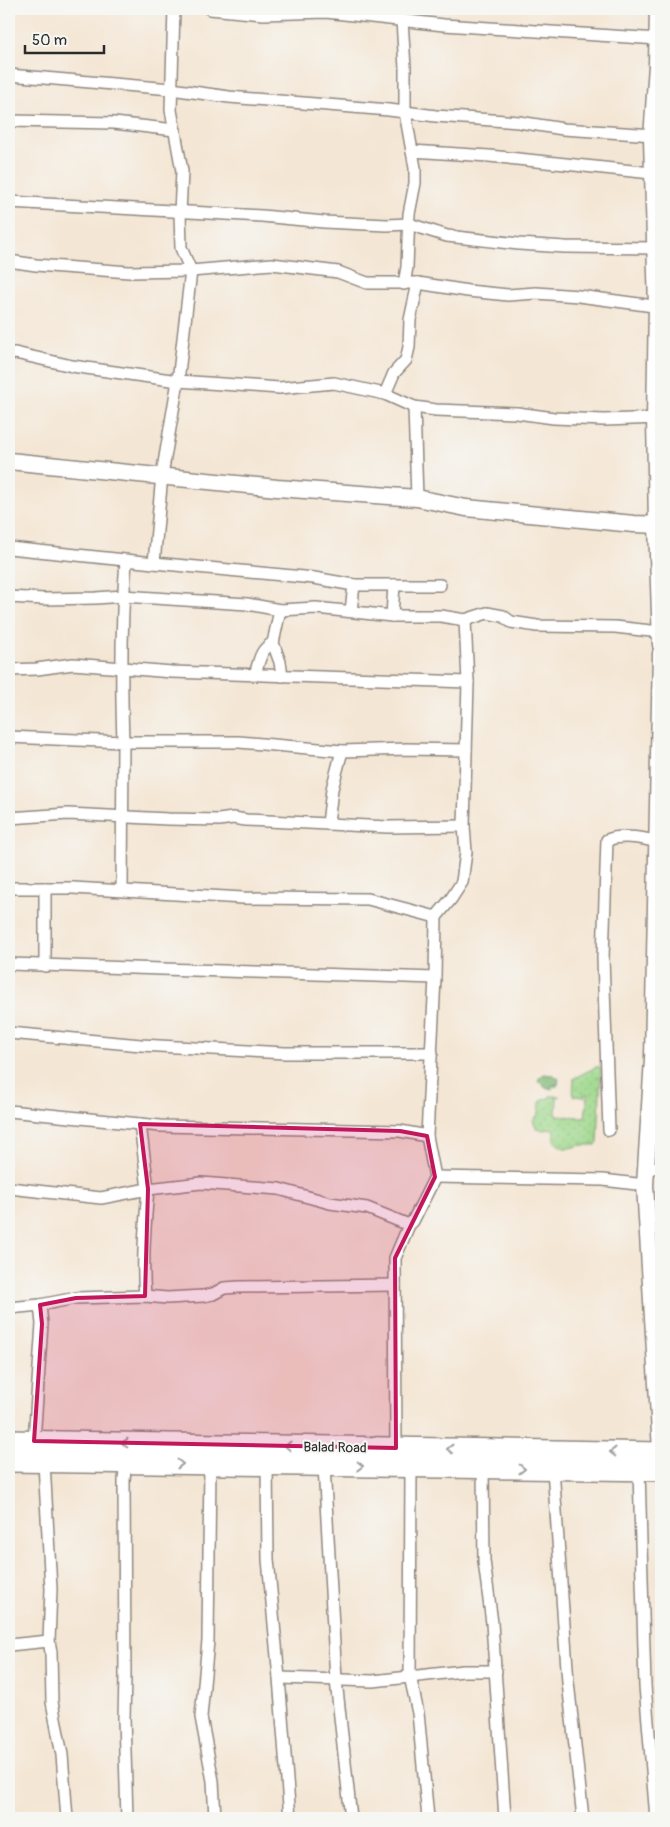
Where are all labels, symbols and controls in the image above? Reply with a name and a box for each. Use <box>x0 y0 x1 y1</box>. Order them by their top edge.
scale bar <box>25 22 104 54</box>
text: 50 m <box>32 31 67 50</box>
one-way arrow <box>121 1438 128 1448</box>
street label: Balad Road <box>303 1438 367 1457</box>
one-way arrow <box>283 1441 291 1451</box>
one-way arrow <box>446 1444 454 1454</box>
one-way arrow <box>608 1447 616 1457</box>
one-way arrow <box>176 1459 184 1469</box>
one-way arrow <box>356 1461 364 1472</box>
one-way arrow <box>519 1463 527 1474</box>

